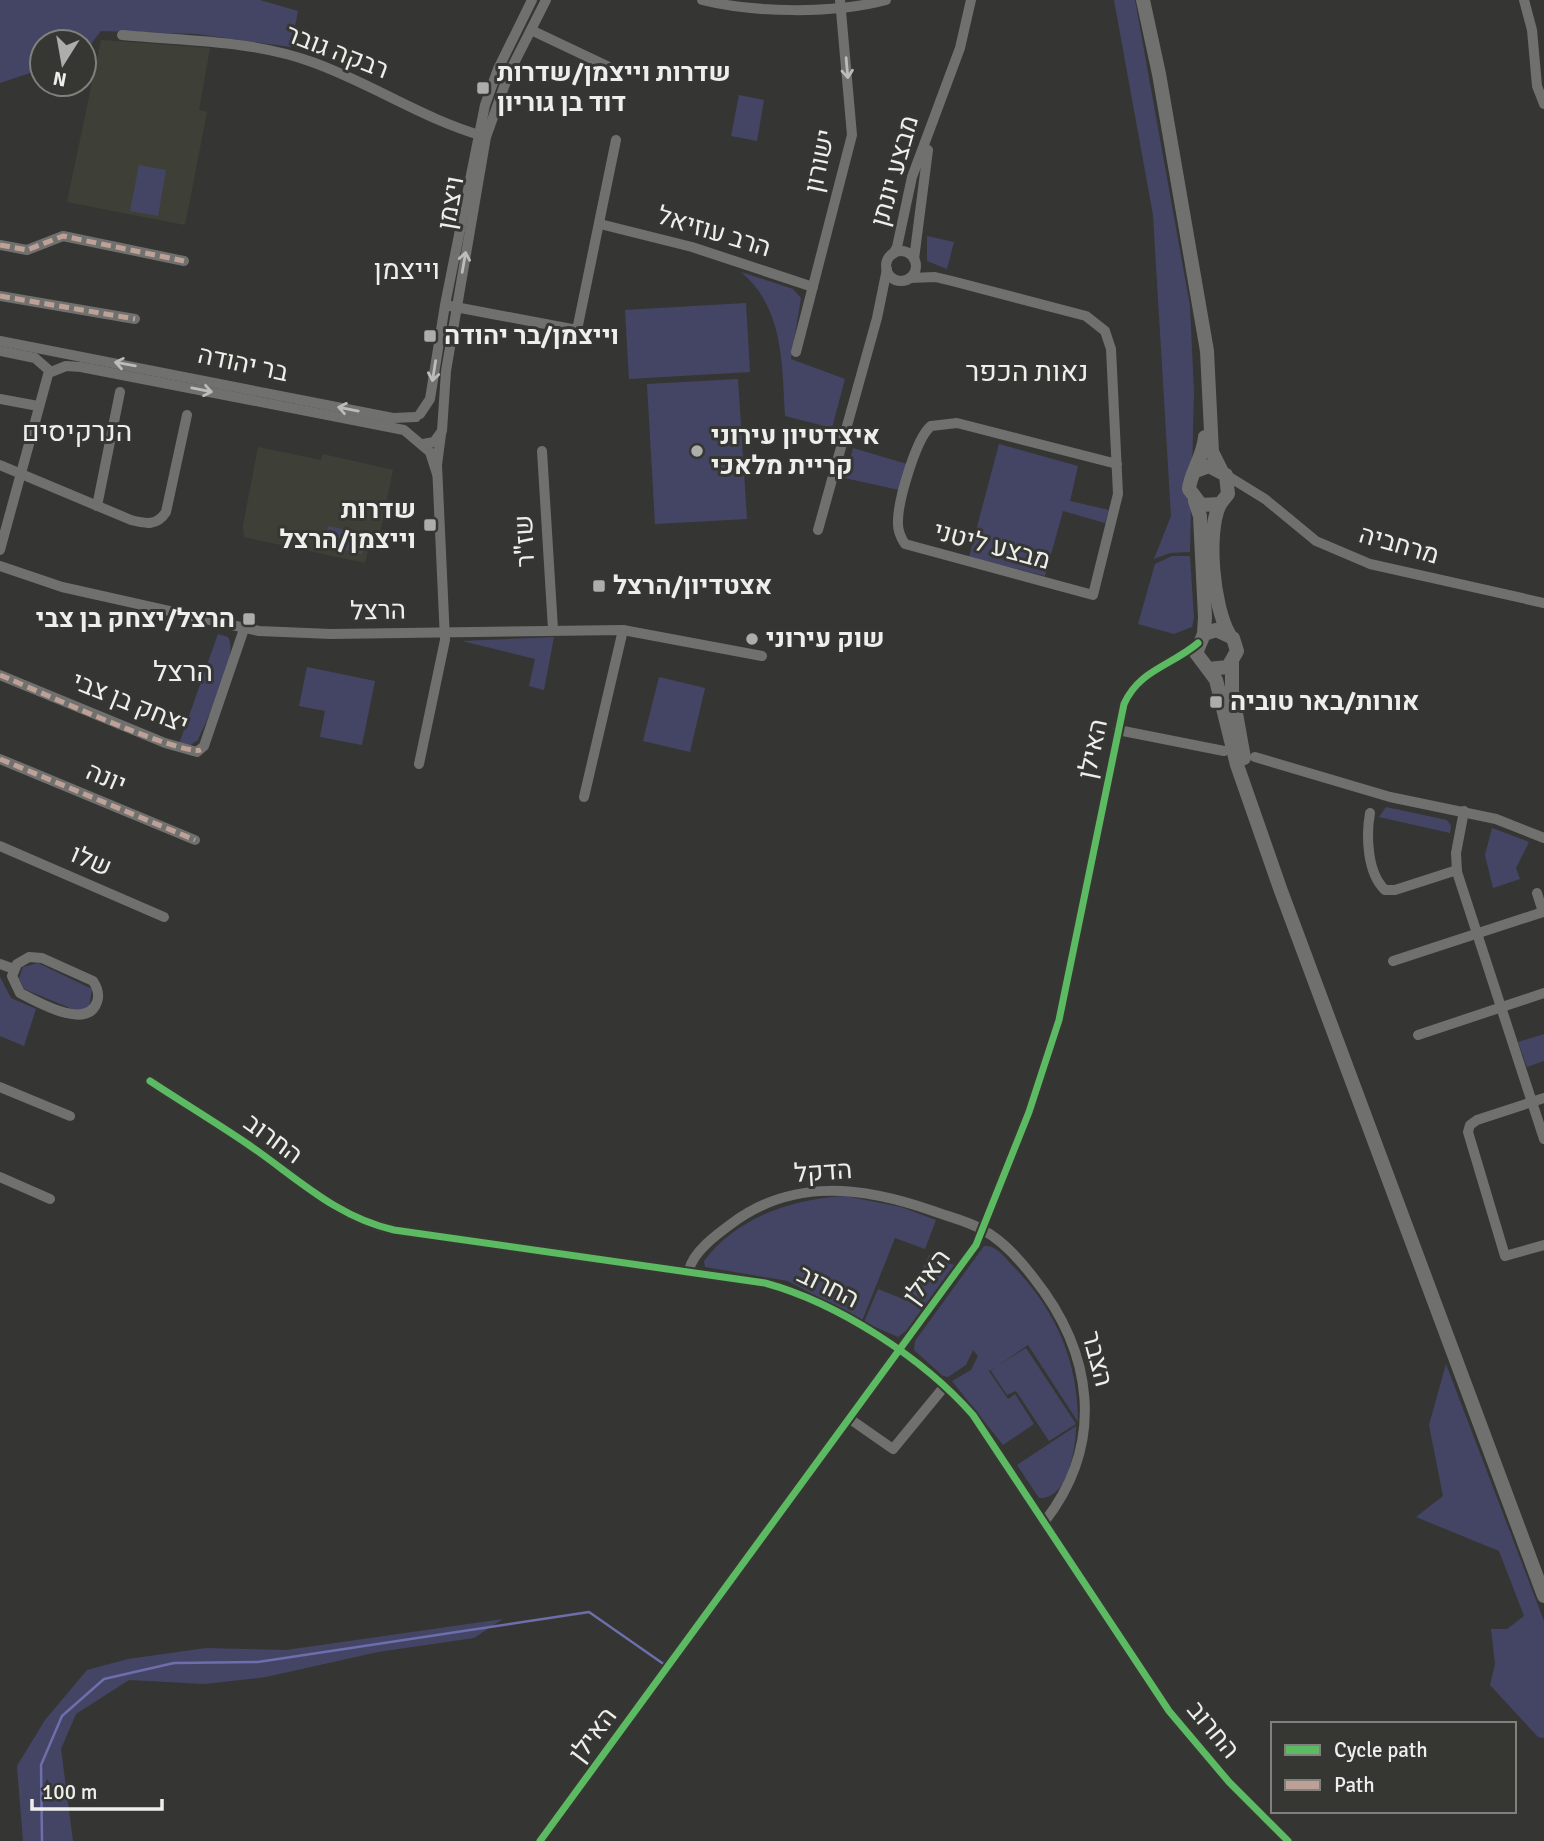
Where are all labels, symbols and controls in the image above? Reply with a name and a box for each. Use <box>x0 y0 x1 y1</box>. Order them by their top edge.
street label: רבקה גובר <box>281 18 393 86</box>
north arrow <box>28 28 98 98</box>
one-way arrow <box>841 56 854 79</box>
place label: שדרות וייצמן/שדרות דוד בן גוריון <box>497 57 731 119</box>
text: N <box>51 66 69 92</box>
marker: שדרות וייצמן/שדרות דוד בן גוריון <box>475 80 491 96</box>
street label: מבצע יונתן <box>864 112 926 230</box>
street label: ישורון <box>798 126 842 196</box>
street label: ויצמן <box>431 174 471 232</box>
street label: הרב עוזיאל <box>653 200 775 264</box>
one-way arrow <box>458 251 471 274</box>
district label: וייצמן <box>374 253 440 287</box>
place label: וייצמן/בר יהודה <box>444 320 619 352</box>
marker: וייצמן/בר יהודה <box>422 328 438 344</box>
street label: בר יהודה <box>195 339 292 389</box>
district label: נאות הכפר <box>966 355 1088 389</box>
one-way arrow <box>114 357 137 370</box>
one-way arrow <box>427 359 440 382</box>
one-way arrow <box>190 383 213 397</box>
one-way arrow <box>337 402 360 416</box>
district label: הנרקיסים <box>22 415 132 449</box>
place label: איצדטיון עירוני קריית מלאכי <box>711 420 880 482</box>
marker: איצדטיון עירוני קריית מלאכי <box>689 443 705 459</box>
place label: שדרות וייצמן/הרצל <box>279 494 416 556</box>
street label: שז"ר <box>508 514 542 568</box>
street label: מבצע ליטני <box>930 515 1054 577</box>
marker: שדרות וייצמן/הרצל <box>422 517 438 533</box>
street label: מרחביה <box>1355 518 1443 572</box>
place label: אצטדיון/הרצל <box>613 570 772 602</box>
marker: אצטדיון/הרצל <box>591 578 607 594</box>
street label: הרצל <box>350 595 406 627</box>
place label: הרצל/יצחק בן צבי <box>36 603 235 635</box>
marker: הרצל/יצחק בן צבי <box>241 611 257 627</box>
place label: שוק עירוני <box>766 623 885 655</box>
marker: שוק עירוני <box>744 631 760 647</box>
district label: הרצל <box>153 655 213 689</box>
street label: יצחק בן צבי <box>67 665 193 741</box>
place label: אורות/באר טוביה <box>1230 686 1419 718</box>
marker: אורות/באר טוביה <box>1208 694 1224 710</box>
street label: האילן <box>1071 716 1115 782</box>
street label: יונה <box>81 755 131 801</box>
street label: שלו <box>66 838 116 884</box>
street label: החרוב <box>237 1107 309 1171</box>
street label: הדקל <box>793 1154 853 1190</box>
street label: האילן <box>896 1243 958 1311</box>
street label: החרוב <box>792 1258 864 1316</box>
street label: הצבר <box>1074 1328 1120 1390</box>
street label: החרוב <box>1180 1695 1246 1765</box>
street label: האילן <box>562 1701 624 1769</box>
legend <box>1271 1722 1516 1813</box>
text: Cycle path <box>1334 1737 1428 1763</box>
scale bar <box>32 1768 161 1812</box>
text: Path <box>1334 1772 1375 1798</box>
text: 100 m <box>42 1779 97 1805</box>

